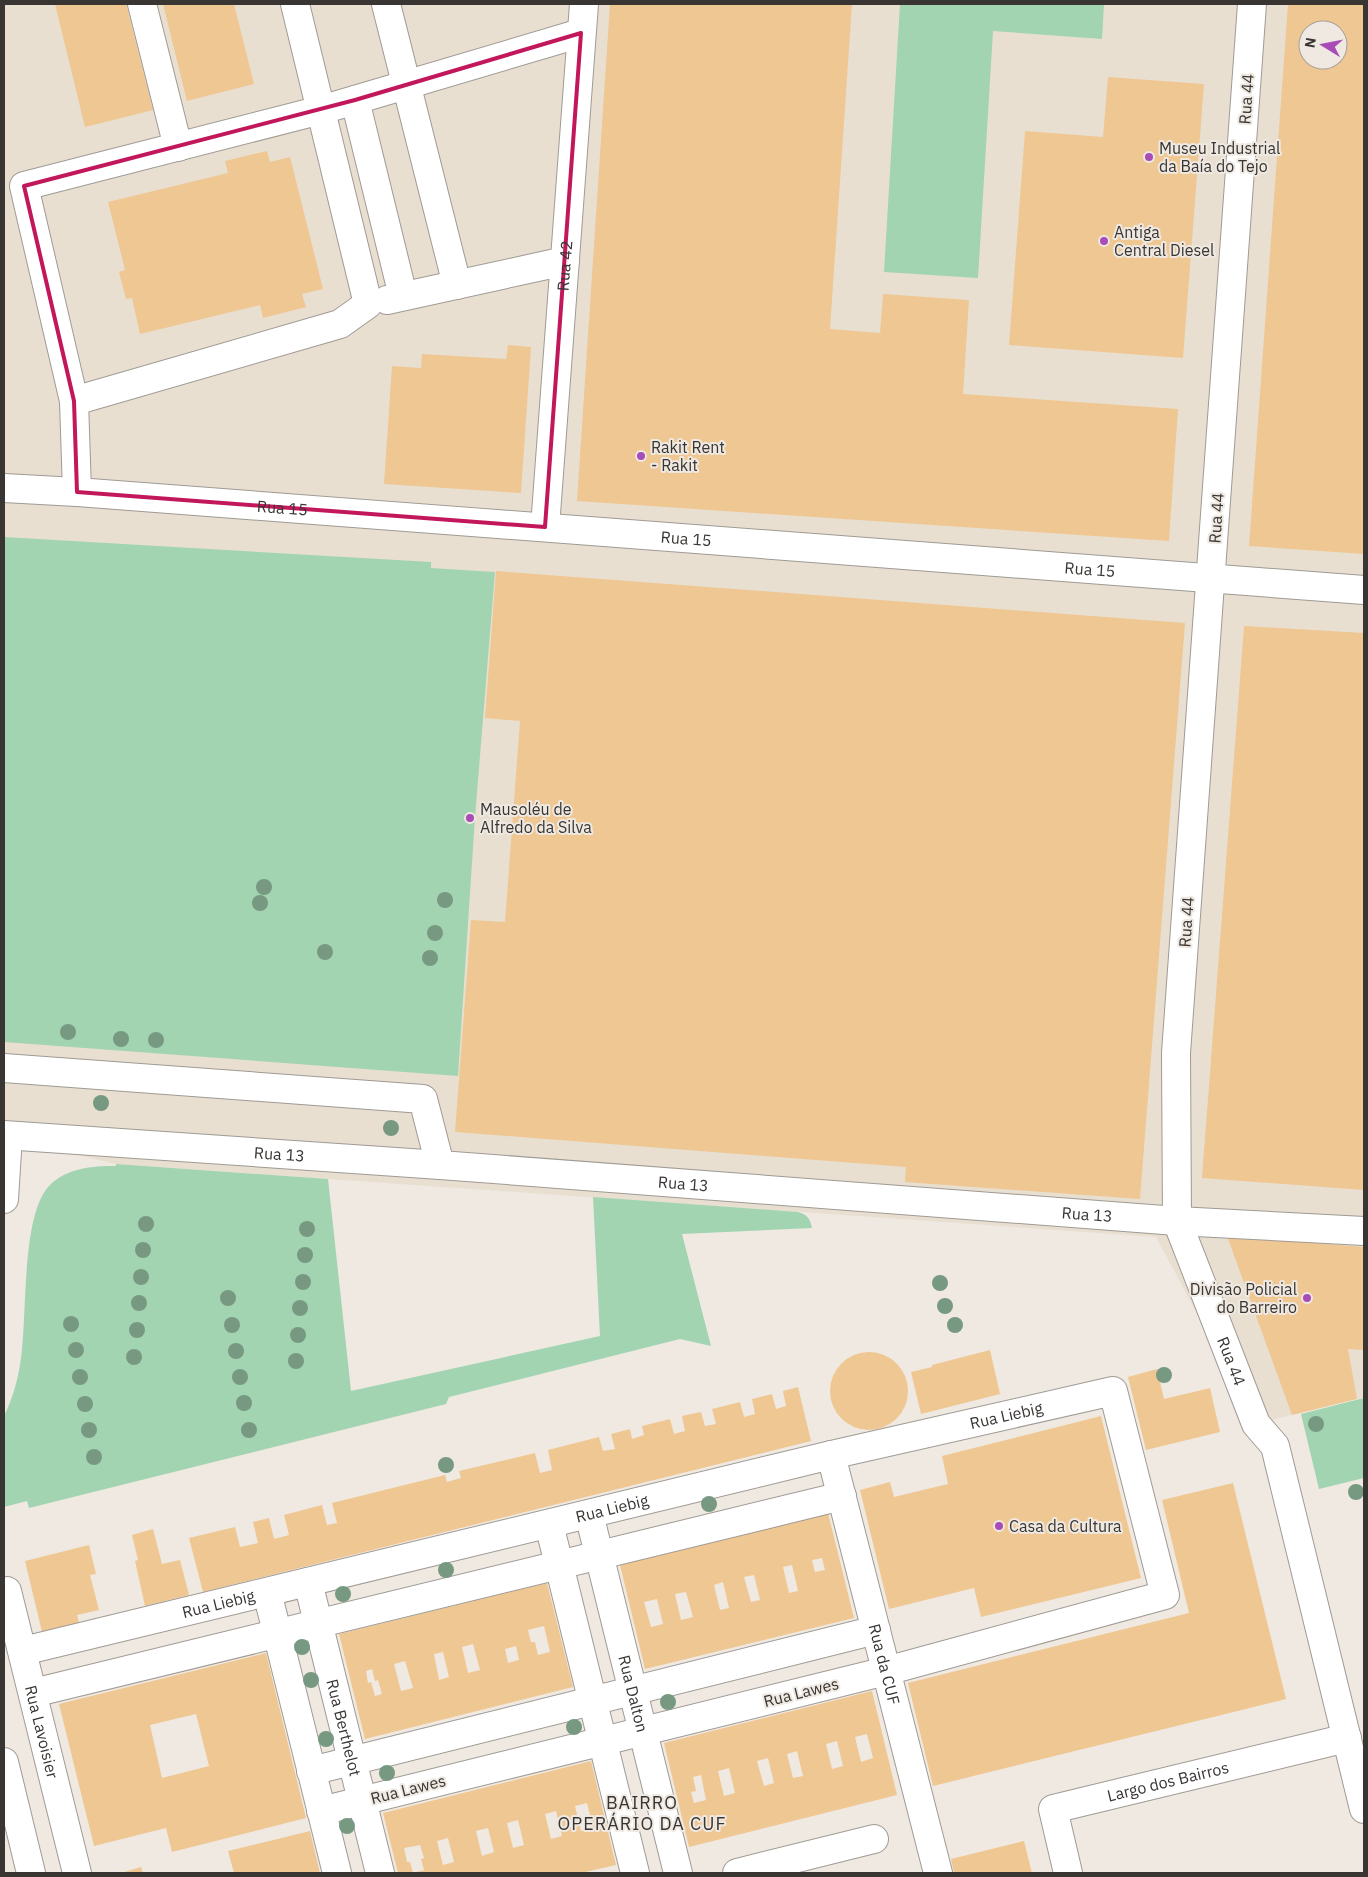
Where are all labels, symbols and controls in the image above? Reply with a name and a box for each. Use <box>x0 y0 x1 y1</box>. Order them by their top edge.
north arrow <box>1298 20 1348 70</box>
text: N <box>1300 36 1320 49</box>
street label: Rua 44 <box>1234 73 1258 125</box>
place label: Museu Industrial da Baía do Tejo <box>1159 138 1280 176</box>
marker: Museu Industrial da Baía do Tejo <box>1143 151 1155 163</box>
place label: Antiga Central Diesel <box>1114 222 1214 260</box>
marker: Antiga Central Diesel <box>1098 235 1110 247</box>
street label: Rua 42 <box>553 240 576 292</box>
place label: Rakit Rent - Rakit <box>651 437 725 475</box>
marker: Rakit Rent - Rakit <box>635 450 647 462</box>
street label: Rua 44 <box>1204 492 1228 544</box>
street label: Rua 15 <box>256 496 308 520</box>
street label: Rua 15 <box>660 526 712 550</box>
street label: Rua 15 <box>1064 557 1116 581</box>
place label: Mausoléu de Alfredo da Silva <box>480 799 592 837</box>
marker: Mausoléu de Alfredo da Silva <box>464 812 476 824</box>
street label: Rua 44 <box>1174 896 1198 948</box>
street label: Rua 13 <box>253 1142 305 1166</box>
street label: Rua 13 <box>657 1172 709 1195</box>
street label: Rua 13 <box>1061 1202 1113 1226</box>
place label: Divisão Policial do Barreiro <box>1190 1279 1297 1317</box>
marker: Divisão Policial do Barreiro <box>1301 1292 1313 1304</box>
street label: Rua 44 <box>1213 1334 1250 1388</box>
street label: Rua Liebig <box>968 1397 1045 1433</box>
street label: Rua Liebig <box>573 1490 651 1527</box>
place label: Casa da Cultura <box>1009 1516 1122 1536</box>
marker: Casa da Cultura <box>993 1520 1005 1532</box>
street label: Rua Liebig <box>180 1585 257 1622</box>
street label: Rua da CUF <box>865 1622 905 1707</box>
street label: Rua Dalton <box>614 1653 653 1734</box>
street label: Rua Lawes <box>761 1673 841 1711</box>
street label: Rua Berthelot <box>322 1677 366 1778</box>
street label: Rua Lavoisier <box>21 1683 63 1781</box>
street label: Largo dos Bairros <box>1105 1757 1231 1806</box>
street label: Rua Lawes <box>368 1770 448 1808</box>
district label: BAIRRO OPERÁRIO DA CUF <box>557 1791 727 1835</box>

